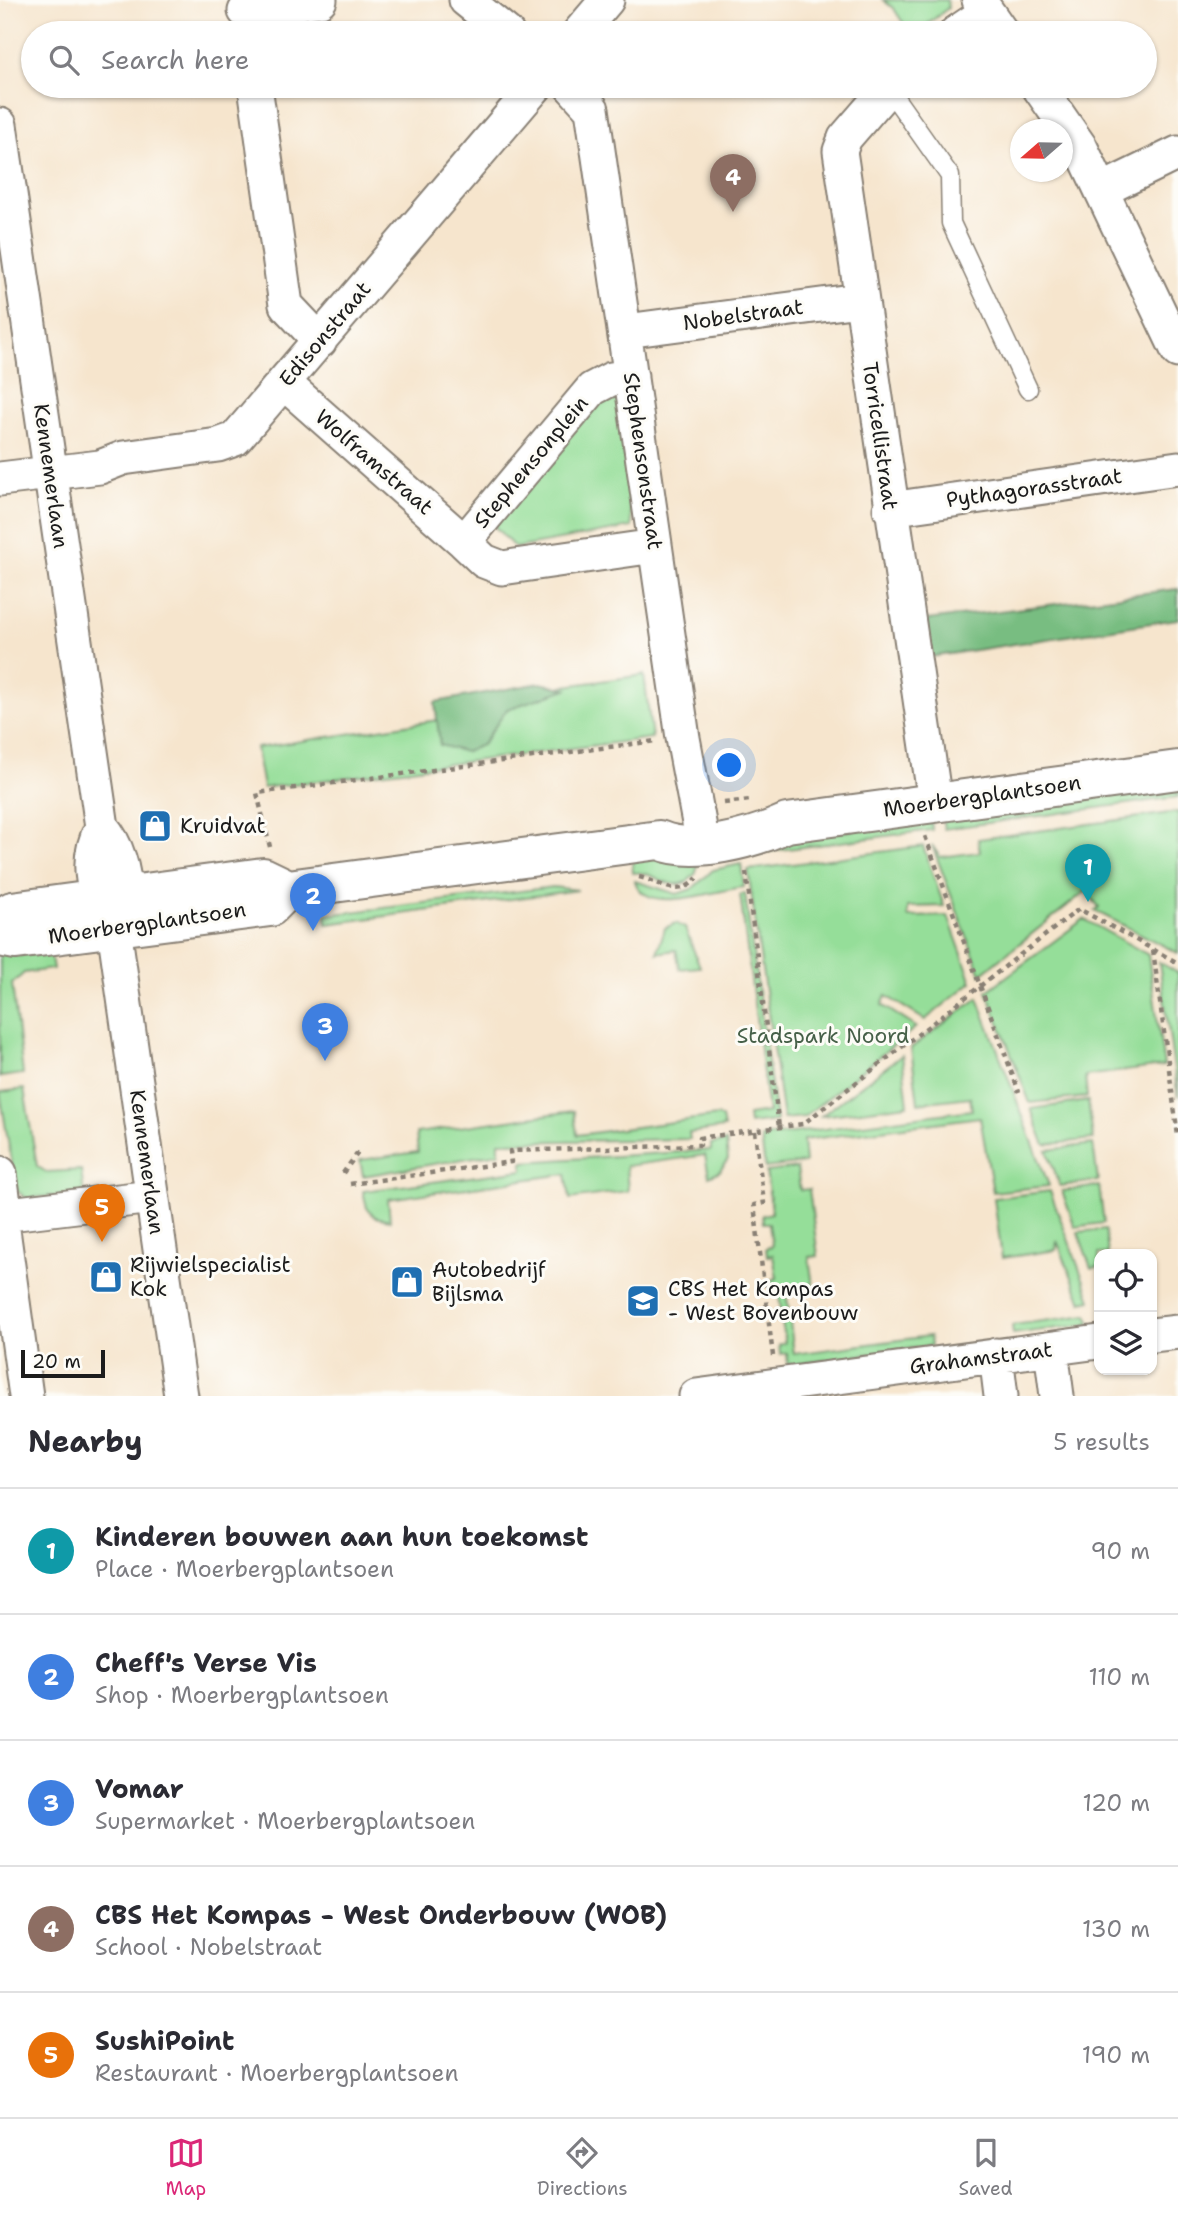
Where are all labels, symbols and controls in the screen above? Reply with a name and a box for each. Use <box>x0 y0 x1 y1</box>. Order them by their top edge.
search box <box>21 21 1157 98</box>
icon: search <box>45 41 83 79</box>
text: Search here <box>101 42 250 77</box>
north arrow <box>1010 119 1073 182</box>
pin: 4 <box>710 154 756 212</box>
street label: Edisonstraat <box>273 276 377 392</box>
street label: Nobelstraat <box>681 293 805 337</box>
street label: Torricellistraat <box>856 360 904 512</box>
street label: Stephensonstraat <box>617 371 669 551</box>
street label: Stephensonplein <box>467 390 595 534</box>
street label: Kennemerlaan <box>27 402 75 550</box>
street label: Wolframstraat <box>309 403 439 521</box>
street label: Pythagorasstraat <box>944 462 1124 514</box>
your location <box>712 748 746 782</box>
street label: Moerbergplantsoen <box>881 768 1083 824</box>
shop icon: Kruidvat <box>136 807 174 845</box>
place label: Kruidvat <box>180 812 266 840</box>
pin: 1 <box>1065 844 1111 902</box>
pin: 2 <box>290 873 336 931</box>
street label: Moerbergplantsoen <box>46 895 248 951</box>
pin: 3 <box>302 1003 348 1061</box>
park label: Stadspark Noord <box>737 1022 909 1050</box>
street label: Kennemerlaan <box>123 1088 171 1236</box>
pin: 5 <box>79 1184 125 1242</box>
map controls <box>1094 1249 1157 1375</box>
button: locate <box>1094 1249 1157 1312</box>
place label: Rijwielspecialist Kok <box>130 1251 291 1303</box>
place label: Autobedrijf Bijlsma <box>432 1256 546 1308</box>
shop icon: Rijwielspecialist Kok <box>87 1258 125 1296</box>
shop icon: Autobedrijf Bijlsma <box>388 1263 426 1301</box>
place label: CBS Het Kompas - West Bovenbouw <box>668 1275 858 1327</box>
school or university icon: CBS Het Kompas - West Bovenbouw <box>624 1282 662 1320</box>
button: layers <box>1094 1312 1157 1375</box>
street label: Grahamstraat <box>908 1335 1054 1381</box>
scale bar <box>21 1347 105 1379</box>
text: 20 m <box>32 1349 81 1374</box>
text: Nearby <box>28 1421 143 1462</box>
text: 5 results <box>1053 1427 1150 1457</box>
text: Kinderen bouwen aan hun toekomst <box>95 1519 589 1554</box>
text: 1 <box>46 1536 56 1566</box>
text: 90 m <box>1090 1536 1150 1566</box>
text: Place · Moerbergplantsoen <box>95 1554 394 1584</box>
text: Cheff's Verse Vis <box>95 1645 317 1680</box>
text: 2 <box>43 1662 59 1692</box>
text: 110 m <box>1088 1662 1150 1692</box>
text: Shop · Moerbergplantsoen <box>95 1680 389 1710</box>
text: Vomar <box>95 1771 184 1806</box>
text: 3 <box>43 1788 59 1818</box>
text: 120 m <box>1082 1788 1150 1818</box>
text: Supermarket · Moerbergplantsoen <box>95 1806 475 1836</box>
text: CBS Het Kompas - West Onderbouw (WOB) <box>95 1897 667 1932</box>
text: 4 <box>43 1914 59 1944</box>
text: 130 m <box>1082 1914 1150 1944</box>
text: School · Nobelstraat <box>95 1932 322 1962</box>
text: SushiPoint <box>95 2023 234 2058</box>
text: 5 <box>44 2040 58 2070</box>
text: 190 m <box>1082 2040 1150 2070</box>
text: Restaurant · Moerbergplantsoen <box>95 2058 458 2088</box>
tab: Map <box>165 2134 206 2201</box>
tab: Directions <box>537 2134 628 2201</box>
tab: Saved <box>959 2134 1013 2201</box>

